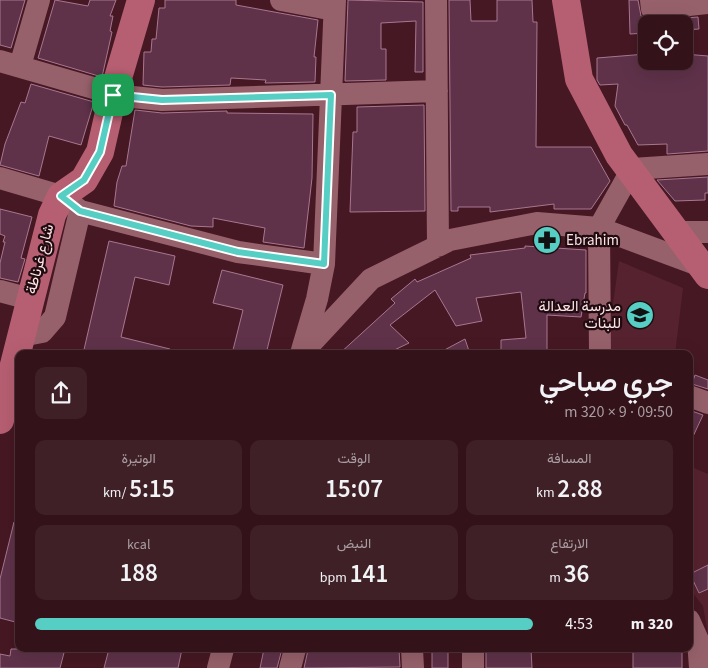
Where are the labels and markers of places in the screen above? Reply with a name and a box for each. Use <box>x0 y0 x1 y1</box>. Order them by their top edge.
pin <box>92 74 134 116</box>
pharmacy icon: Ebrahim <box>532 225 562 255</box>
place label: Ebrahim <box>566 230 619 251</box>
place label: مدرسة العدالة للبنات <box>539 296 621 334</box>
school or university icon: مدرسة العدالة للبنات <box>625 300 655 330</box>

